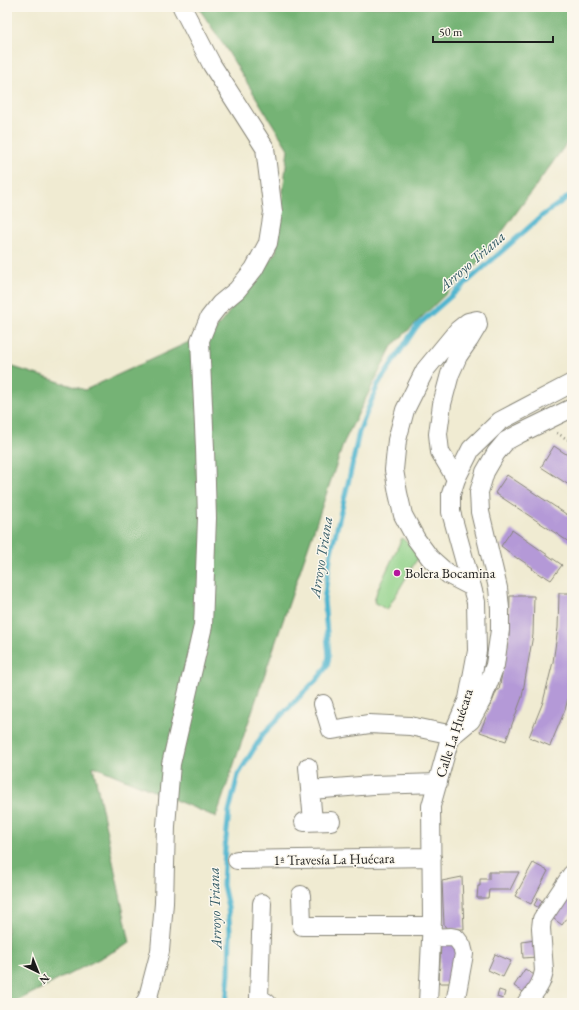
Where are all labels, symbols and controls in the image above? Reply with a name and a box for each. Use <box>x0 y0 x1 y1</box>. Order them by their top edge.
scale bar <box>433 18 553 44</box>
text: 50 m <box>439 24 463 40</box>
water label: Arroyo Triana <box>434 227 509 295</box>
water label: Arroyo Triana <box>305 515 336 600</box>
place label: Bolera Bocamina <box>405 564 496 582</box>
marker: Bolera Bocamina <box>392 568 402 578</box>
street label: Calle La Ḥuécara <box>431 686 477 780</box>
street label: 1ª Travesía La Ḥuécara <box>273 849 395 869</box>
water label: Arroyo Triana <box>204 867 225 950</box>
north arrow <box>18 952 58 992</box>
text: N <box>37 971 53 988</box>

